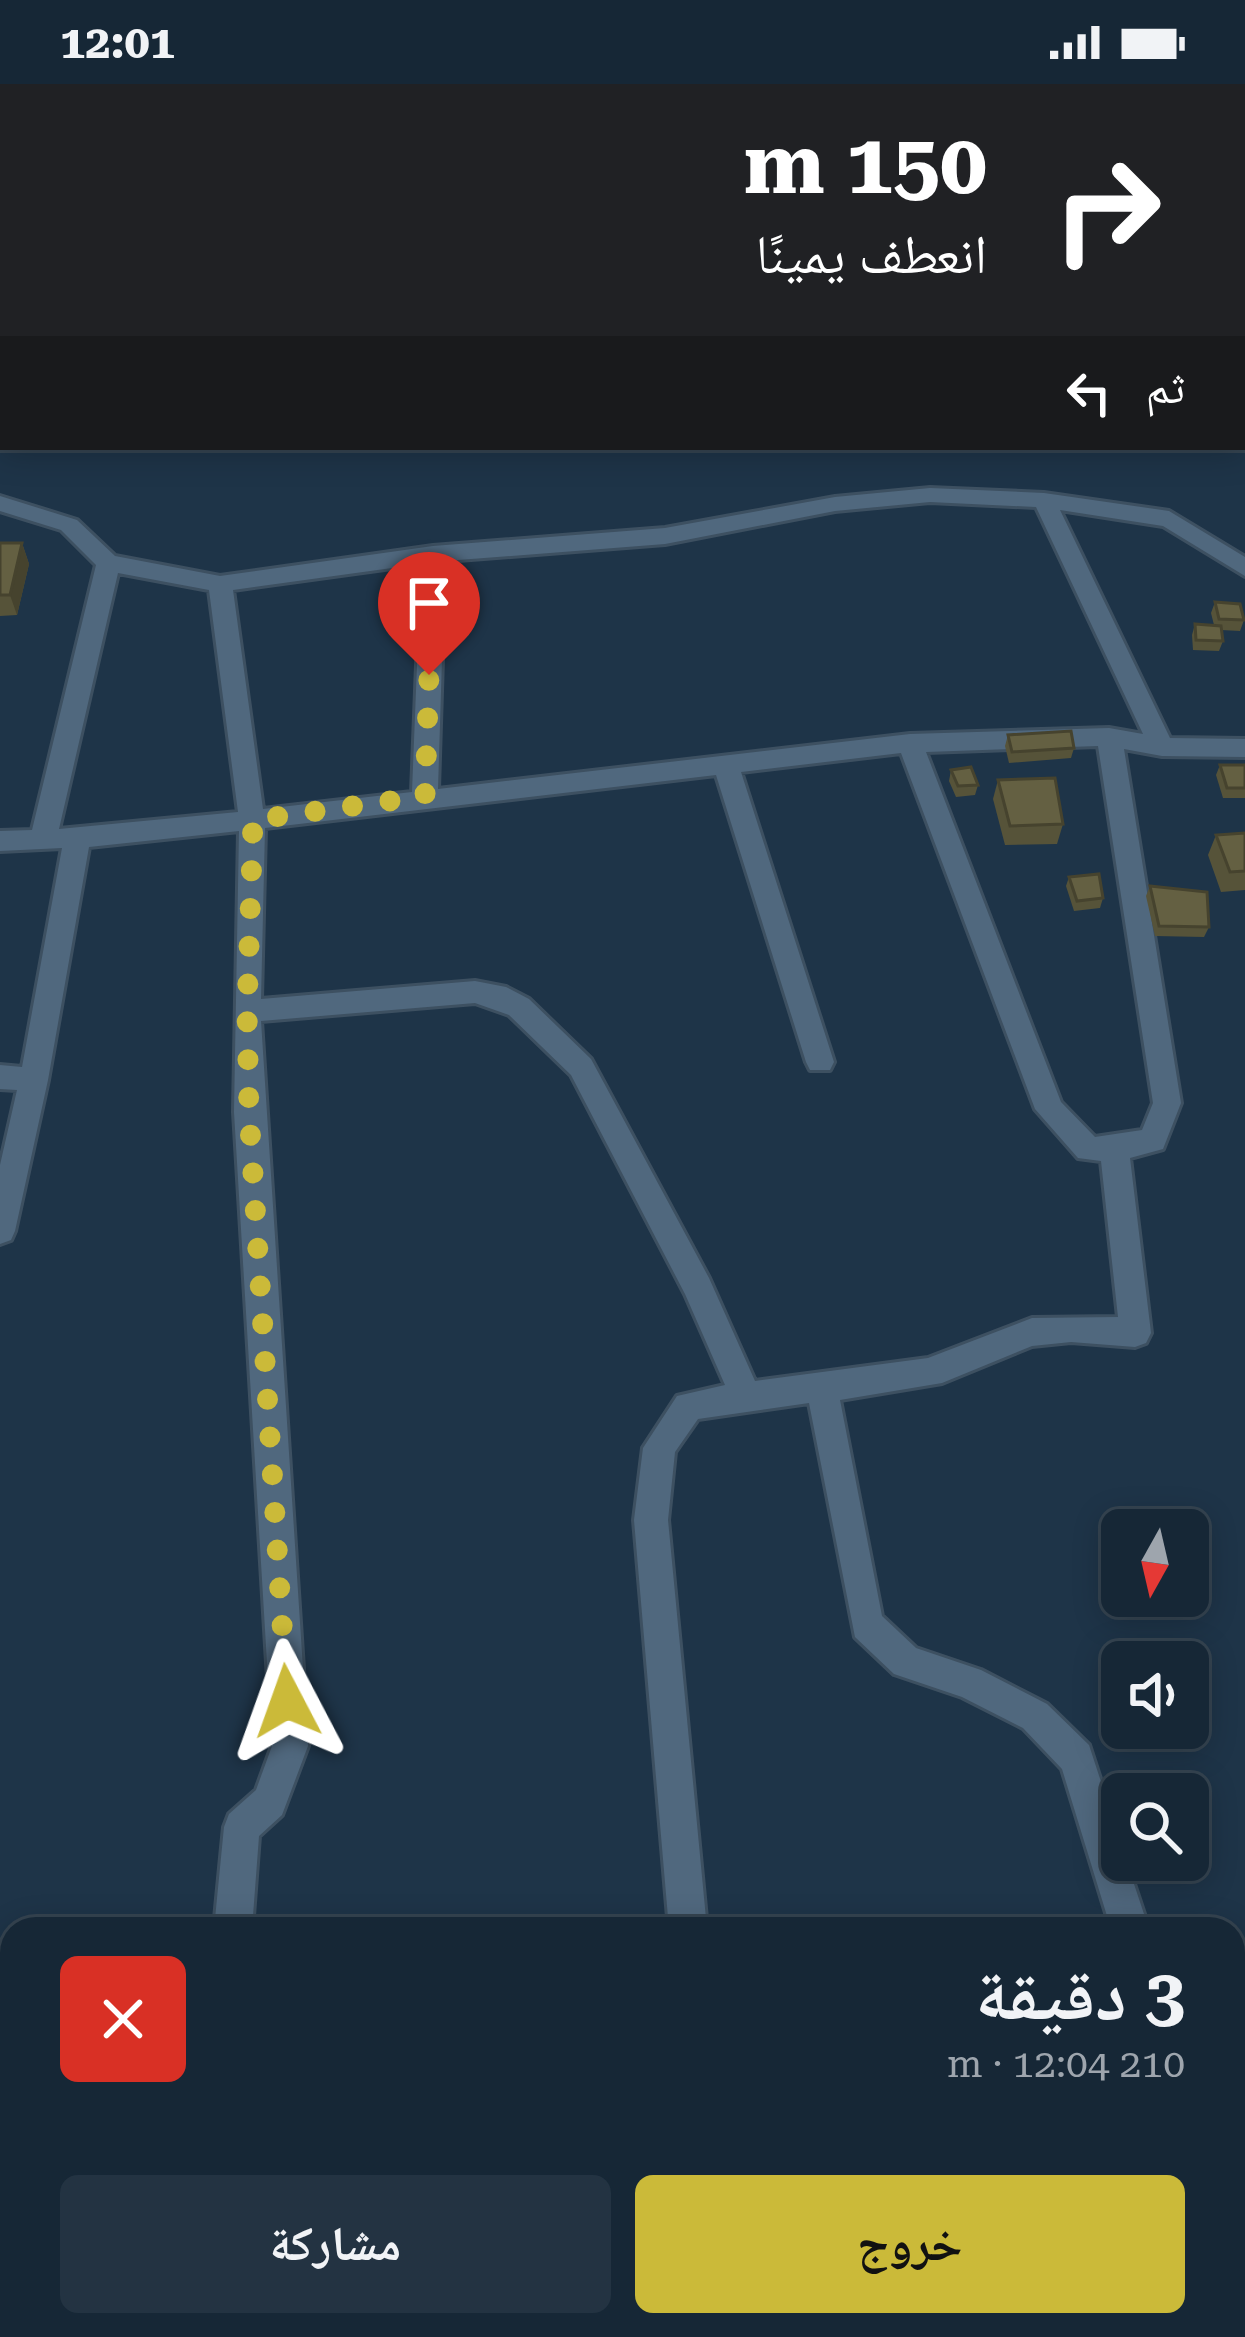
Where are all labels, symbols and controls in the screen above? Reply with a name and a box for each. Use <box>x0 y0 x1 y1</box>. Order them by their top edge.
text: 12:01 <box>60 16 175 69</box>
text: 150 m <box>744 115 987 213</box>
icon: right <box>1029 132 1185 288</box>
text: انعطف يمينًا <box>756 223 987 286</box>
icon: left <box>1056 360 1122 426</box>
text: ثم <box>1146 361 1185 414</box>
pin <box>378 552 480 675</box>
icon: arrive <box>396 570 462 636</box>
north arrow <box>1101 1509 1209 1617</box>
map controls <box>1101 1509 1209 1881</box>
position arrow <box>224 1638 350 1764</box>
button: sound <box>1101 1641 1209 1749</box>
button: search <box>1101 1773 1209 1881</box>
text: 3 دقيقة <box>975 1953 1185 2038</box>
button: close <box>60 1956 186 2082</box>
text: 210 m · 12:04 <box>947 2041 1185 2087</box>
button: مشاركة <box>60 2175 611 2313</box>
button: خروج <box>635 2175 1185 2313</box>

